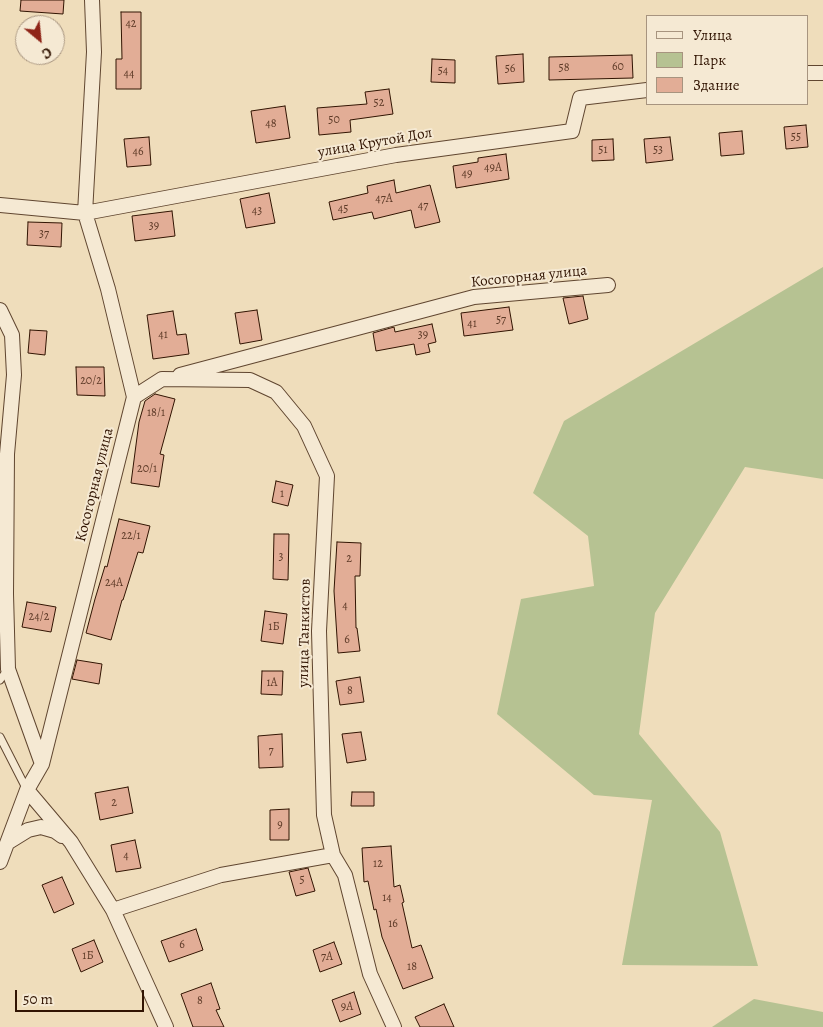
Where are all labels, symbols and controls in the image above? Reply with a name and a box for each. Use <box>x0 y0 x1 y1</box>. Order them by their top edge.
north arrow <box>15 15 65 65</box>
legend <box>646 15 808 105</box>
house number: 42 <box>125 17 137 31</box>
text: Улица <box>693 25 732 45</box>
text: С <box>39 42 55 63</box>
text: Парк <box>693 50 726 70</box>
house number: 60 <box>612 60 624 74</box>
house number: 58 <box>559 61 569 75</box>
house number: 56 <box>505 62 515 76</box>
house number: 54 <box>438 64 448 78</box>
house number: 44 <box>124 67 134 81</box>
text: Здание <box>693 75 740 95</box>
house number: 52 <box>374 96 384 110</box>
house number: 50 <box>328 113 340 127</box>
house number: 48 <box>265 117 277 131</box>
street label: улица Крутой Дол <box>317 124 433 162</box>
house number: 55 <box>791 130 801 144</box>
house number: 51 <box>598 143 608 157</box>
house number: 53 <box>653 143 663 157</box>
house number: 46 <box>133 145 143 159</box>
house number: 49А <box>484 161 502 175</box>
house number: 49 <box>462 167 472 181</box>
house number: 47А <box>375 192 393 206</box>
house number: 47 <box>418 199 428 213</box>
house number: 45 <box>338 202 348 216</box>
house number: 43 <box>252 204 262 218</box>
house number: 39 <box>149 219 159 233</box>
house number: 37 <box>39 227 49 241</box>
street label: Косогорная улица <box>470 262 588 292</box>
house number: 57 <box>496 313 506 327</box>
house number: 41 <box>467 317 477 331</box>
house number: 41 <box>158 328 168 342</box>
house number: 39 <box>418 328 428 342</box>
house number: 20/2 <box>80 374 102 388</box>
house number: 18/1 <box>147 406 165 420</box>
street label: Косогорная улица <box>72 426 118 544</box>
house number: 20/1 <box>137 462 157 476</box>
house number: 1 <box>280 487 284 501</box>
house number: 22/1 <box>121 529 141 543</box>
house number: 3 <box>279 550 283 564</box>
house number: 2 <box>346 552 352 566</box>
house number: 24А <box>105 576 123 590</box>
street label: улица Танкистов <box>295 578 315 688</box>
house number: 4 <box>342 599 348 613</box>
house number: 24/2 <box>29 610 49 624</box>
house number: 1Б <box>268 620 280 634</box>
house number: 6 <box>344 633 350 647</box>
house number: 1А <box>266 676 278 690</box>
house number: 8 <box>347 684 353 698</box>
house number: 7 <box>268 744 274 758</box>
house number: 2 <box>111 796 117 810</box>
house number: 9 <box>277 818 283 832</box>
house number: 4 <box>123 849 129 863</box>
house number: 12 <box>373 857 383 871</box>
house number: 5 <box>299 873 305 887</box>
house number: 14 <box>382 891 392 905</box>
house number: 16 <box>388 917 398 931</box>
house number: 6 <box>179 938 185 952</box>
house number: 1Б <box>82 949 94 963</box>
house number: 7А <box>321 950 333 964</box>
house number: 18 <box>407 960 417 974</box>
scale bar <box>18 980 146 1012</box>
text: 50 m <box>23 989 53 1009</box>
house number: 8 <box>197 994 203 1008</box>
house number: 9А <box>341 1000 353 1014</box>

